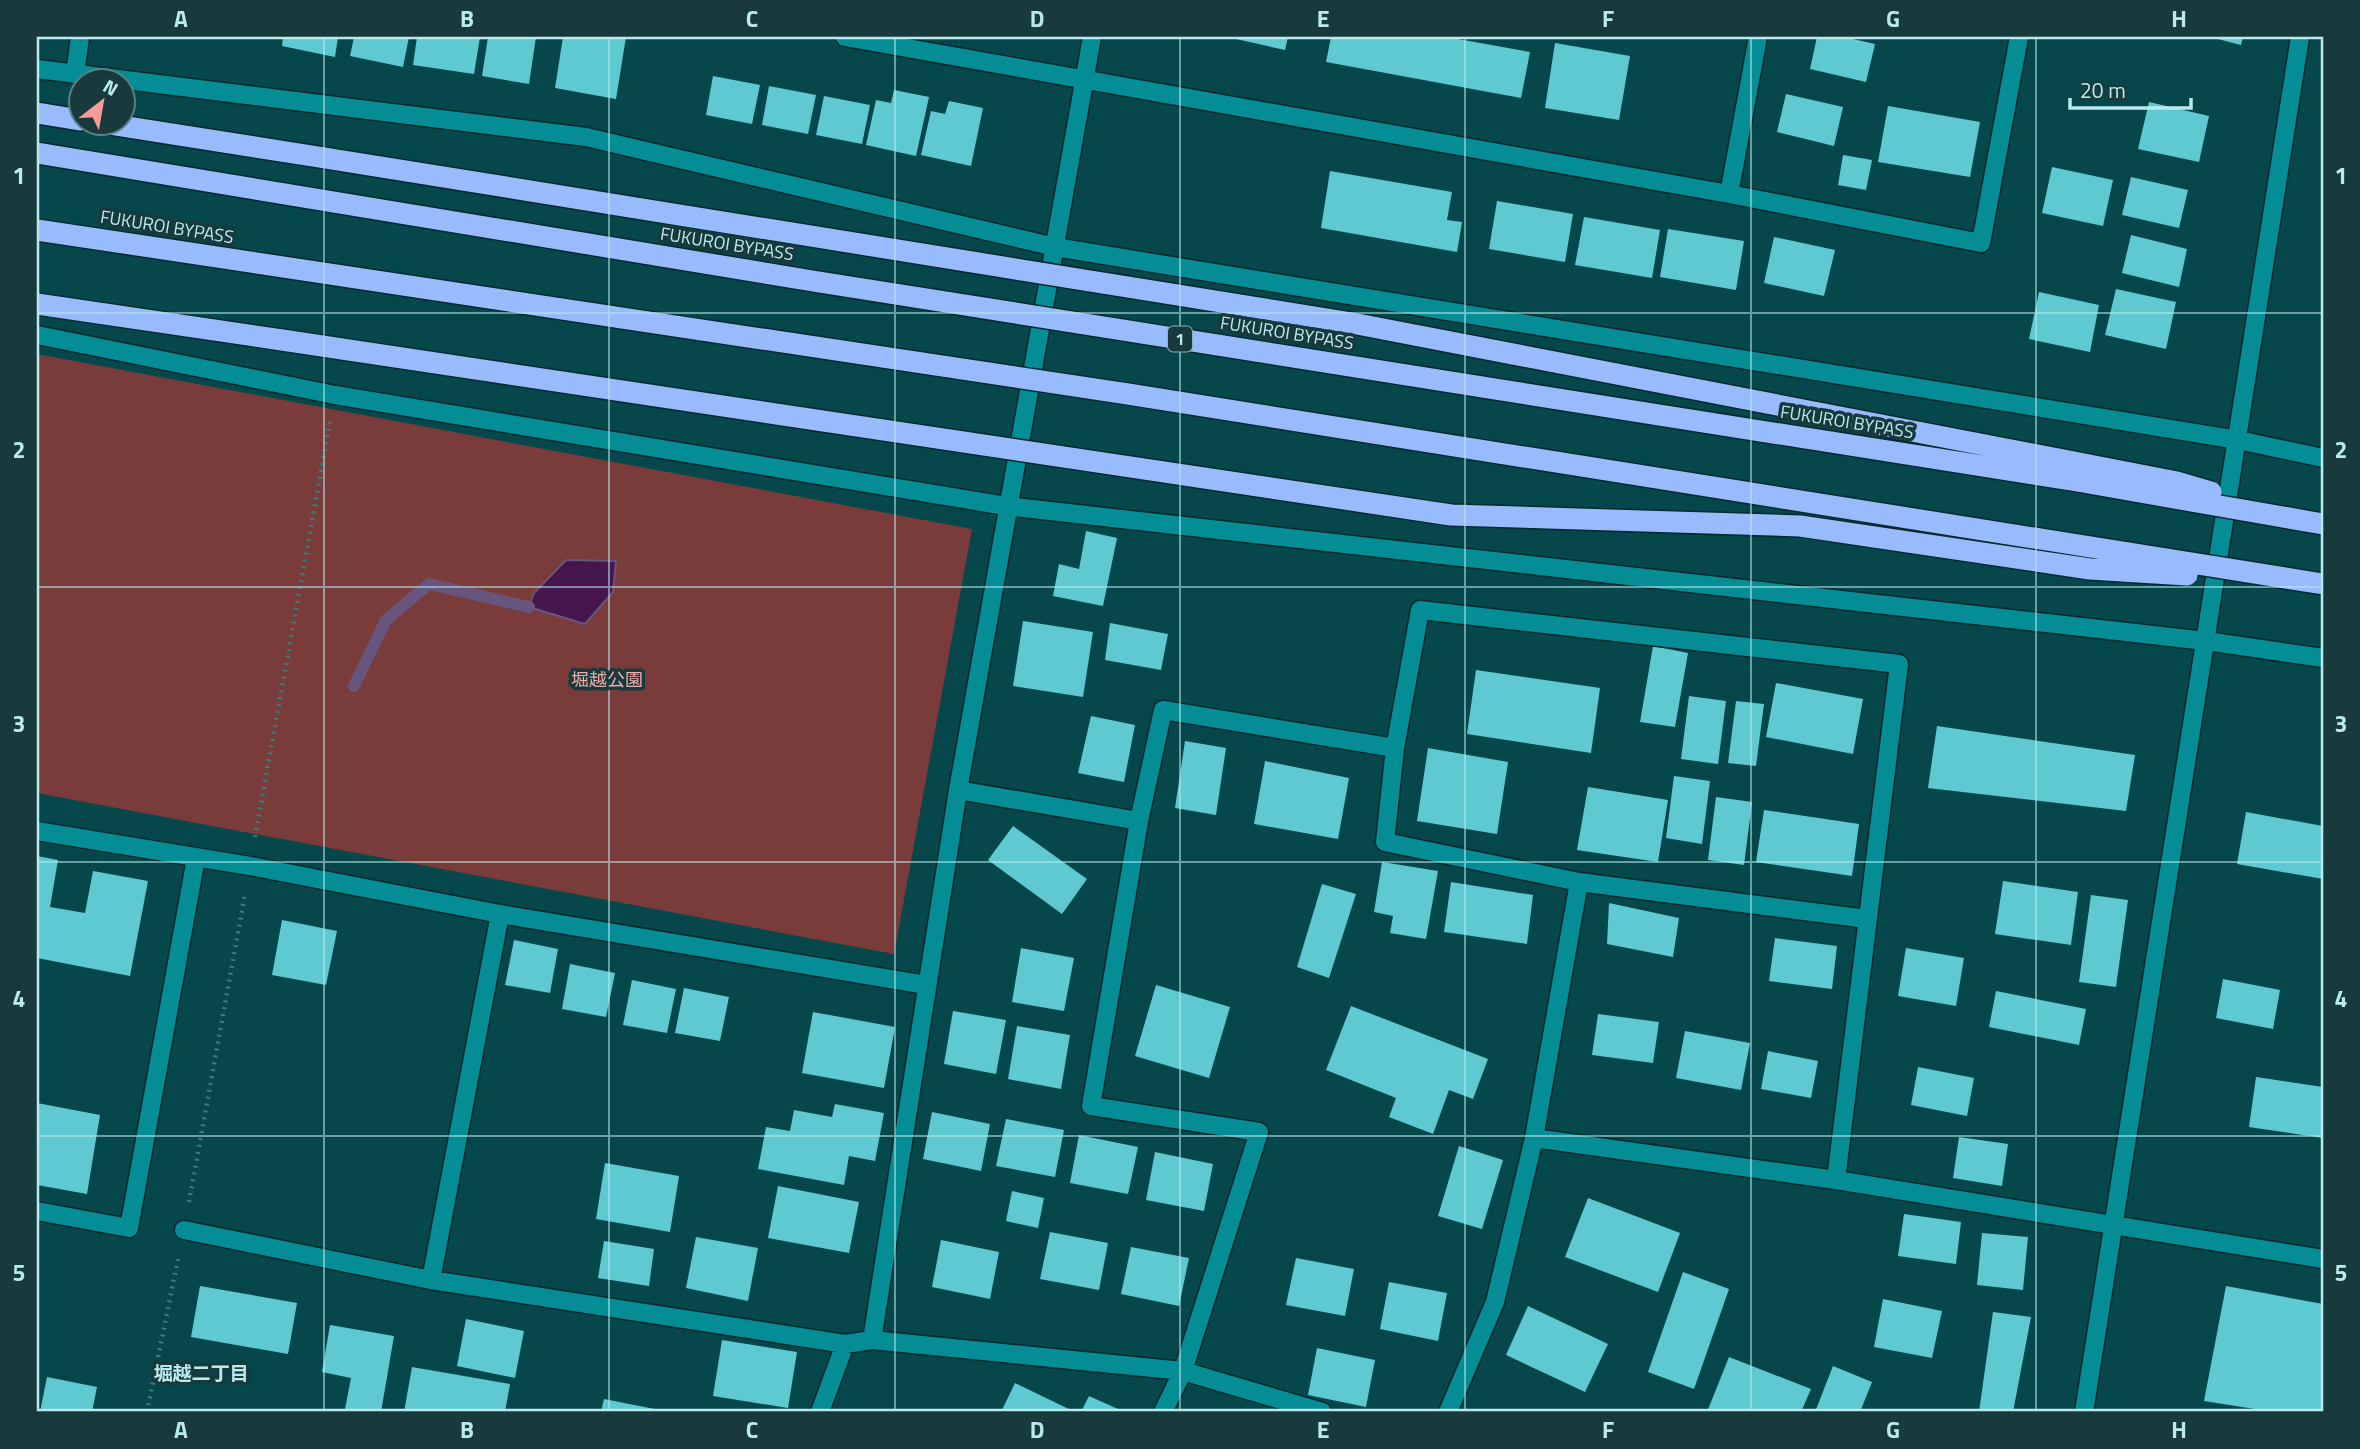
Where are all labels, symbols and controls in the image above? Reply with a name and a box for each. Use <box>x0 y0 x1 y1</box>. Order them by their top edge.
text: A <box>174 1 188 36</box>
text: B <box>460 1 474 36</box>
text: C <box>746 1 758 36</box>
text: D <box>1030 1 1044 36</box>
text: E <box>1317 1 1329 36</box>
text: F <box>1602 1 1614 36</box>
text: G <box>1886 1 1900 36</box>
text: H <box>2171 1 2187 36</box>
north arrow <box>66 66 136 136</box>
scale bar <box>2070 66 2190 110</box>
text: N <box>98 71 124 103</box>
text: 20 m <box>2080 74 2126 106</box>
text: 1 <box>13 158 25 193</box>
text: 1 <box>2335 158 2347 193</box>
street label: FUKUROI BYPASS <box>98 203 236 250</box>
street label: FUKUROI BYPASS <box>658 220 796 267</box>
street label: FUKUROI BYPASS <box>1218 309 1356 356</box>
road number: 1 <box>1168 326 1192 352</box>
street label: FUKUROI BYPASS <box>1778 398 1916 445</box>
text: 2 <box>13 432 25 467</box>
text: 2 <box>2335 432 2347 467</box>
park label: 堀越公園 <box>571 666 643 693</box>
text: 3 <box>13 706 25 741</box>
text: 3 <box>2335 706 2347 741</box>
text: 4 <box>13 981 25 1016</box>
text: 4 <box>2335 981 2347 1016</box>
text: 5 <box>13 1255 25 1290</box>
text: 5 <box>2335 1255 2347 1290</box>
district label: 堀越二丁目 <box>153 1358 249 1387</box>
text: A <box>174 1412 188 1447</box>
text: B <box>460 1412 474 1447</box>
text: C <box>746 1412 758 1447</box>
text: D <box>1030 1412 1044 1447</box>
text: E <box>1317 1412 1329 1447</box>
text: F <box>1602 1412 1614 1447</box>
text: G <box>1886 1412 1900 1447</box>
text: H <box>2171 1412 2187 1447</box>

